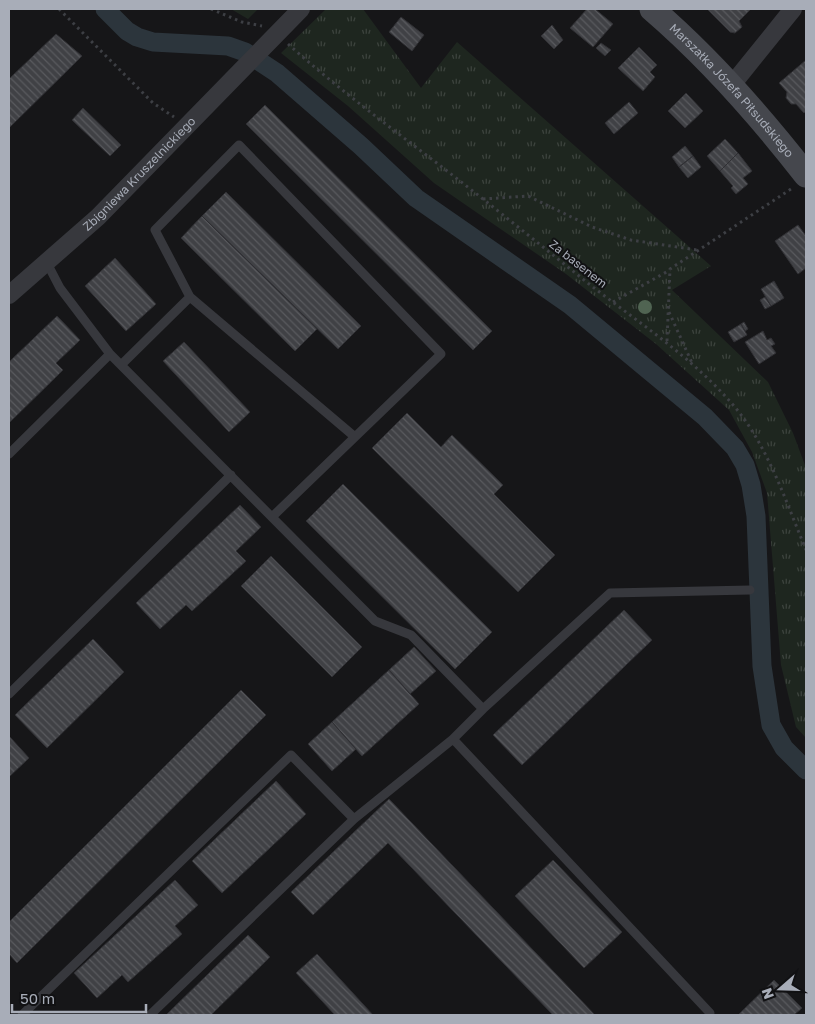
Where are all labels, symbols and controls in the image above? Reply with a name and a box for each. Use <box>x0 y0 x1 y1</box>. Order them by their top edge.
street label: Marszałka Józefa Piłsudskiego <box>666 20 797 160</box>
street label: Zbigniewa Kruszelnickiego <box>80 114 199 234</box>
street label: Za basenem <box>546 236 610 291</box>
north arrow <box>755 964 805 1014</box>
scale bar <box>12 982 146 1014</box>
text: N <box>758 986 777 1002</box>
text: 50 m <box>20 989 55 1007</box>

